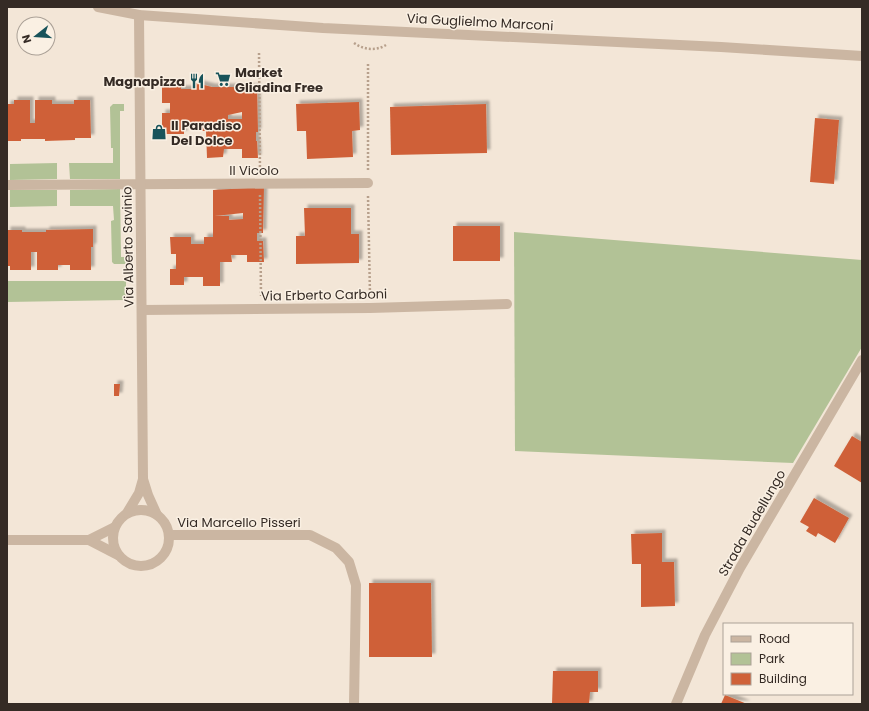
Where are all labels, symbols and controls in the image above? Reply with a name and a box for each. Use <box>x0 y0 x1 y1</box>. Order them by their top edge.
street label: Via Guglielmo Marconi <box>406 9 554 35</box>
north arrow <box>16 16 56 56</box>
text: N <box>18 33 35 45</box>
place label: Market Gliadina Free <box>235 63 323 97</box>
supermarket icon: Market Gliadina Free <box>214 70 232 88</box>
place label: Magnapizza <box>103 72 185 91</box>
restaurant icon: Magnapizza <box>188 72 206 90</box>
place label: Il Paradiso Del Dolce <box>171 116 241 150</box>
shop icon: Il Paradiso Del Dolce <box>150 123 168 141</box>
street label: Il Vicolo <box>229 161 279 180</box>
street label: Via Alberto Savinio <box>117 186 139 308</box>
street label: Via Erberto Carboni <box>261 284 387 306</box>
street label: Strada Budellungo <box>714 466 790 580</box>
street label: Via Marcello Pisseri <box>177 513 301 532</box>
legend <box>723 623 853 695</box>
text: Road <box>759 630 790 647</box>
text: Park <box>759 650 786 667</box>
text: Building <box>759 670 807 687</box>

